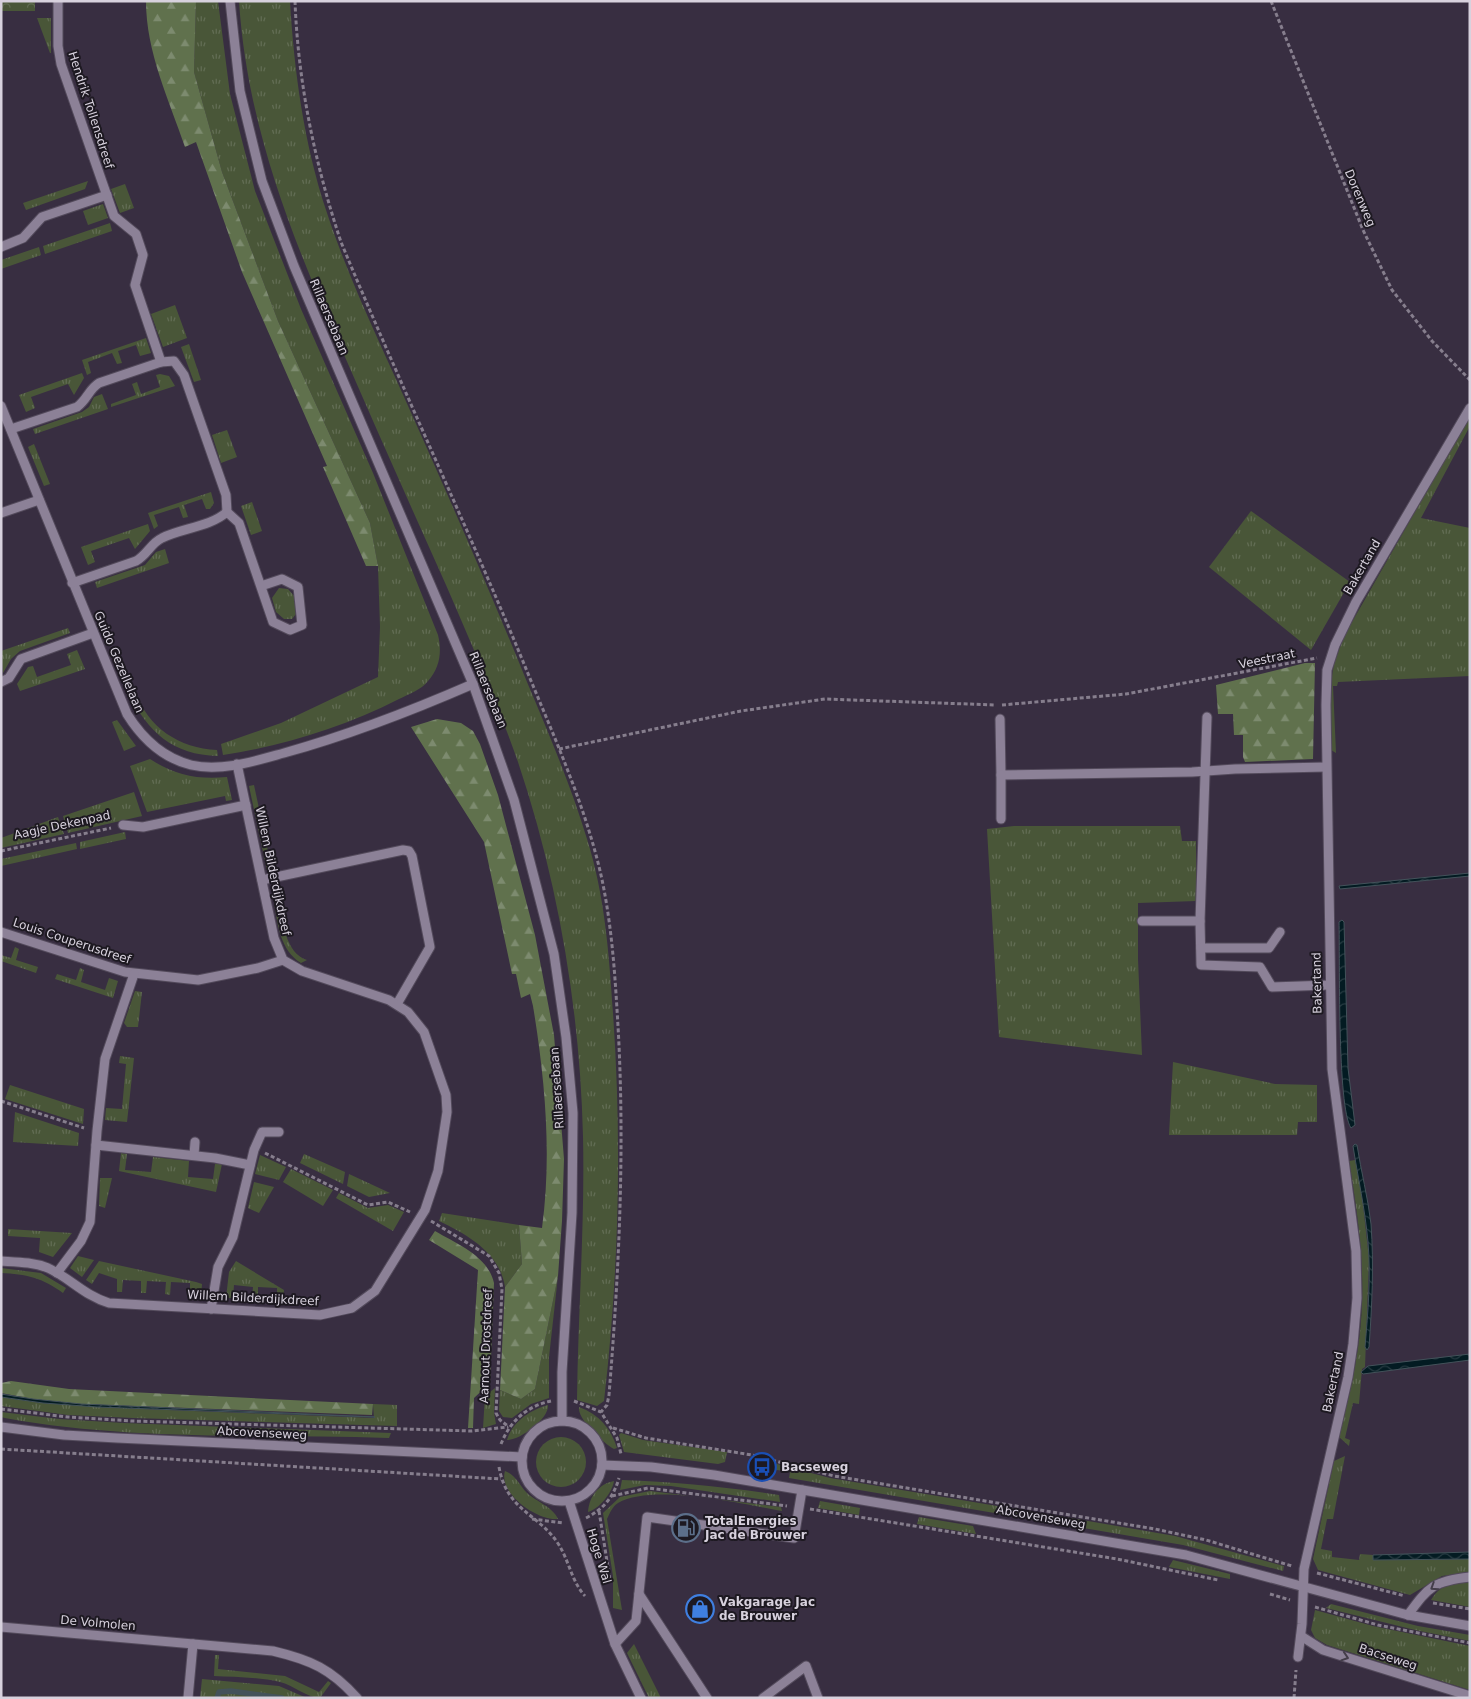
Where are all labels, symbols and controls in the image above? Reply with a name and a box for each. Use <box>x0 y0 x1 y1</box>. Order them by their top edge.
street label: Hendrik Tollensdreef <box>65 50 117 171</box>
street label: Dorenweg <box>1342 167 1378 229</box>
street label: Rillaersebaan <box>307 277 351 357</box>
street label: Bakertand <box>1341 537 1383 597</box>
street label: Guido Gezellelaan <box>91 609 147 715</box>
street label: Veestraat <box>1237 646 1297 672</box>
street label: Rillaersebaan <box>466 650 510 730</box>
street label: Willem Bilderdijkdreef <box>252 805 294 938</box>
street label: Aagje Dekenpad <box>12 808 112 842</box>
street label: Louis Couperusdreef <box>11 915 133 967</box>
street label: Bakertand <box>1309 952 1325 1014</box>
street label: Rillaersebaan <box>547 1047 567 1129</box>
street label: Willem Bilderdijkdreef <box>187 1288 320 1308</box>
street label: Aarnout Drostdreef <box>477 1288 495 1404</box>
street label: Bakertand <box>1320 1350 1346 1414</box>
street label: Abcovenseweg <box>217 1424 307 1442</box>
bus stop icon: Bacseweg <box>747 1452 777 1482</box>
place label: Bacseweg <box>781 1460 848 1474</box>
street label: Abcovenseweg <box>995 1502 1087 1532</box>
fuel station icon: TotalEnergies Jac de Brouwer <box>671 1513 701 1543</box>
place label: TotalEnergies Jac de Brouwer <box>704 1514 807 1542</box>
street label: Hoge Wal <box>584 1527 614 1585</box>
one-way arrow <box>1430 1581 1440 1590</box>
shop icon: Vakgarage Jac de Brouwer <box>685 1594 715 1624</box>
place label: Vakgarage Jac de Brouwer <box>719 1595 815 1623</box>
street label: De Volmolen <box>60 1613 136 1633</box>
street label: Bacseweg <box>1357 1641 1419 1673</box>
one-way arrow <box>1340 1651 1348 1661</box>

